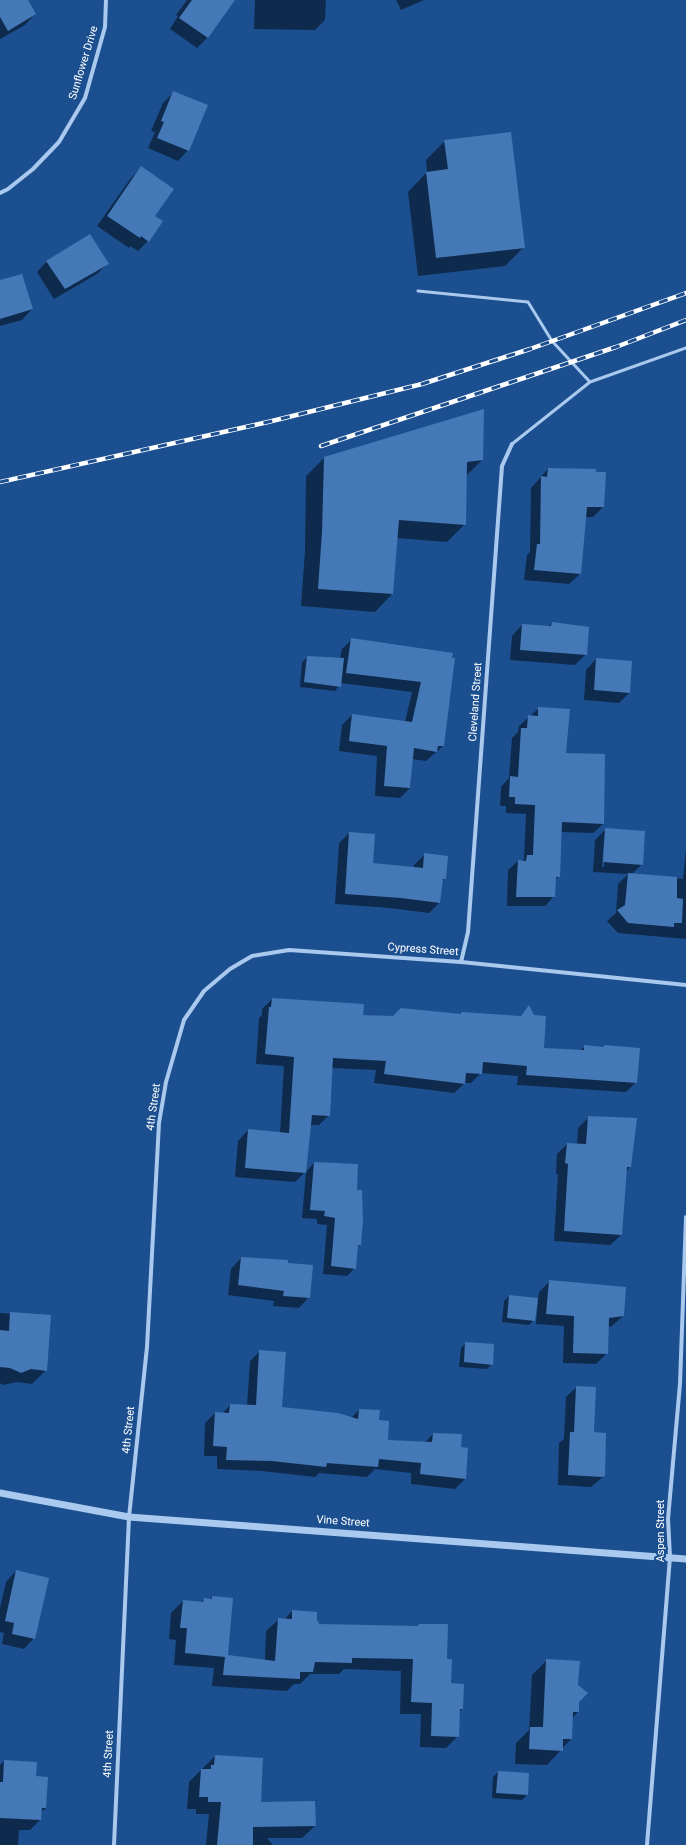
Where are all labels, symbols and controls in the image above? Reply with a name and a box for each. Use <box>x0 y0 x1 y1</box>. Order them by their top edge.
street label: Sunflower Drive <box>67 25 101 101</box>
street label: Cleveland Street <box>467 662 485 742</box>
street label: Cypress Street <box>387 941 459 959</box>
street label: 4th Street <box>144 1083 164 1131</box>
street label: 4th Street <box>120 1406 138 1454</box>
street label: Aspen Street <box>654 1500 668 1562</box>
street label: Vine Street <box>316 1514 370 1530</box>
street label: 4th Street <box>101 1730 117 1778</box>

